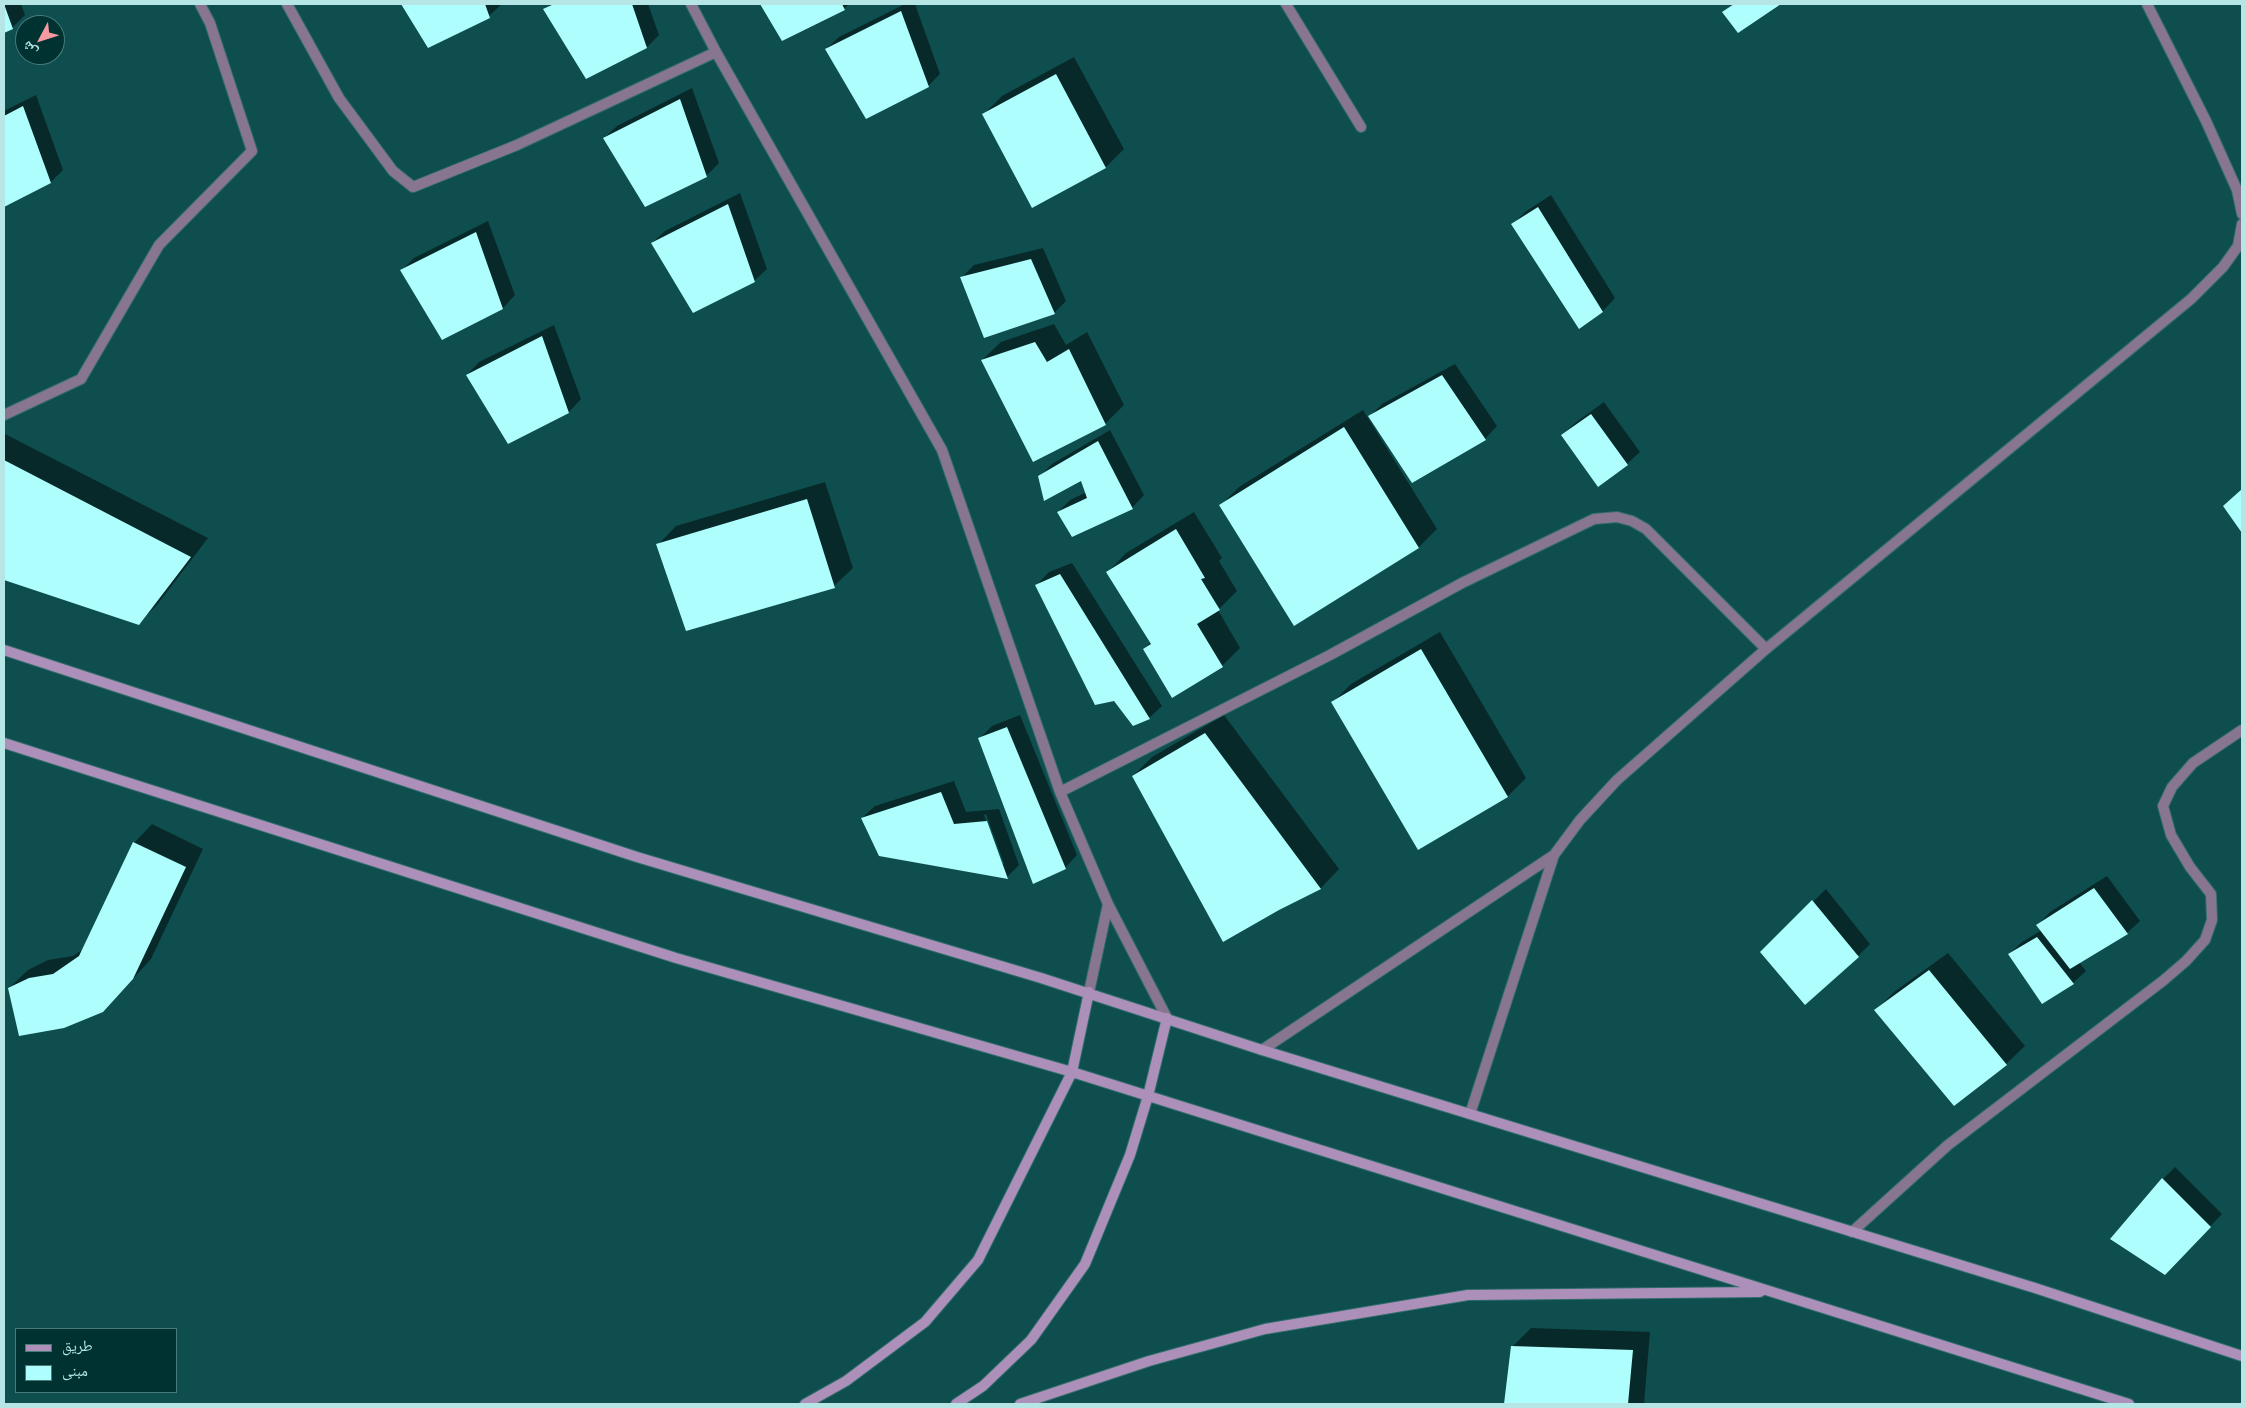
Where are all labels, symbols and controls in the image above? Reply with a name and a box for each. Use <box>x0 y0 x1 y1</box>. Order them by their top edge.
north arrow <box>15 15 65 65</box>
text: ش <box>17 38 41 61</box>
legend <box>15 1328 178 1393</box>
text: طريق <box>62 1335 93 1355</box>
text: مبنى <box>62 1360 88 1380</box>

